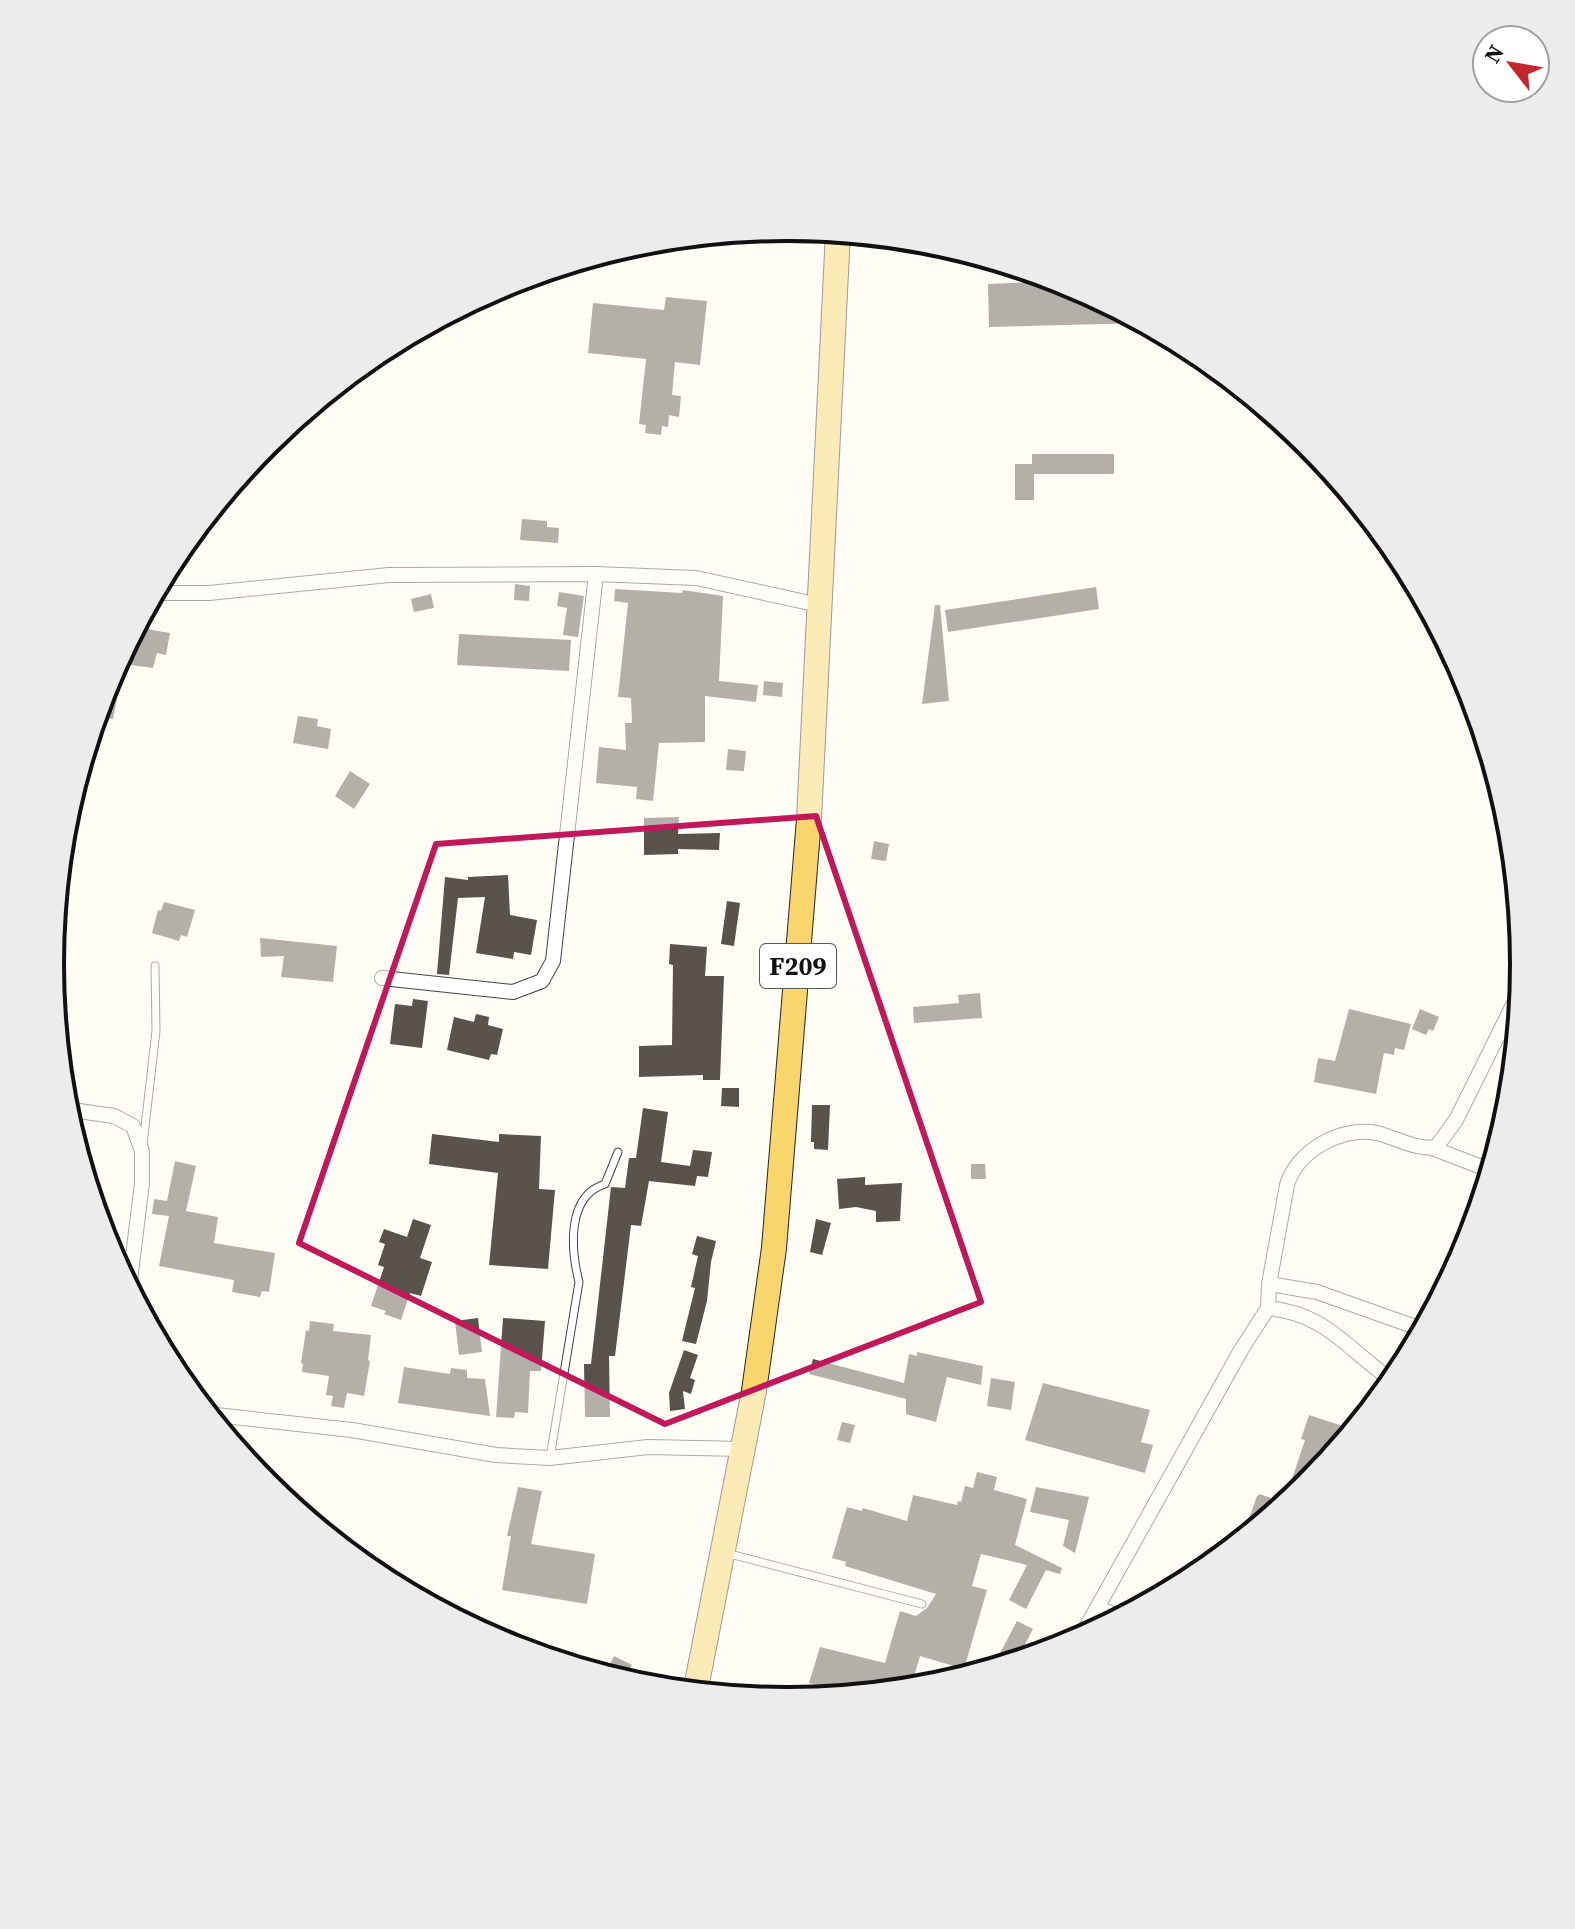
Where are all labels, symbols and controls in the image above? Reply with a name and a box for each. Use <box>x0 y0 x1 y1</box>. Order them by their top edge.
north arrow <box>1471 24 1551 104</box>
text: N <box>1477 39 1511 68</box>
road number: F209 <box>760 944 836 988</box>

